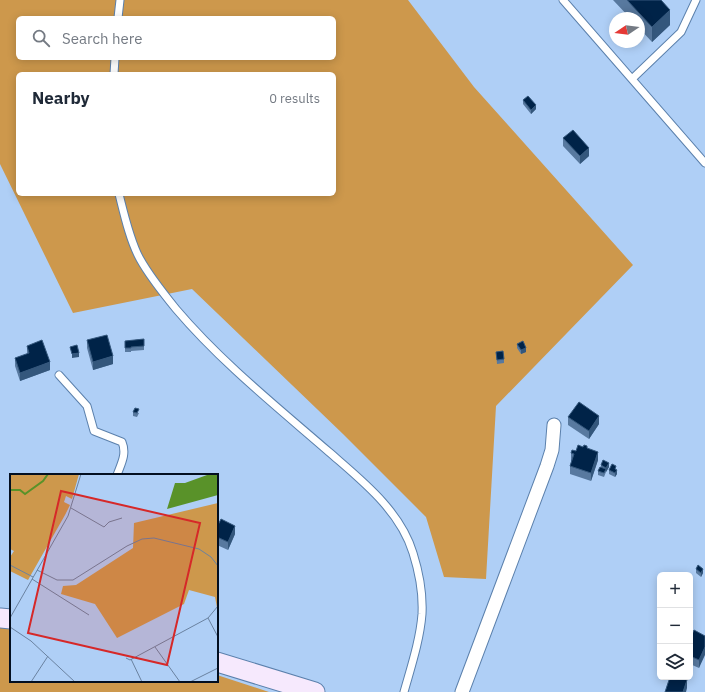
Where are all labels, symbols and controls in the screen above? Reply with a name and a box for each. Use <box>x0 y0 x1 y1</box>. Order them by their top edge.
north arrow <box>609 12 645 48</box>
search box <box>16 16 336 60</box>
icon: search <box>30 27 52 49</box>
text: Search here <box>62 29 142 48</box>
text: Nearby <box>32 87 90 109</box>
text: 0 results <box>269 90 320 107</box>
inset map <box>10 474 218 682</box>
map controls <box>657 572 693 680</box>
button: + <box>657 572 693 608</box>
button: − <box>657 608 693 644</box>
button: layers <box>657 644 693 680</box>

